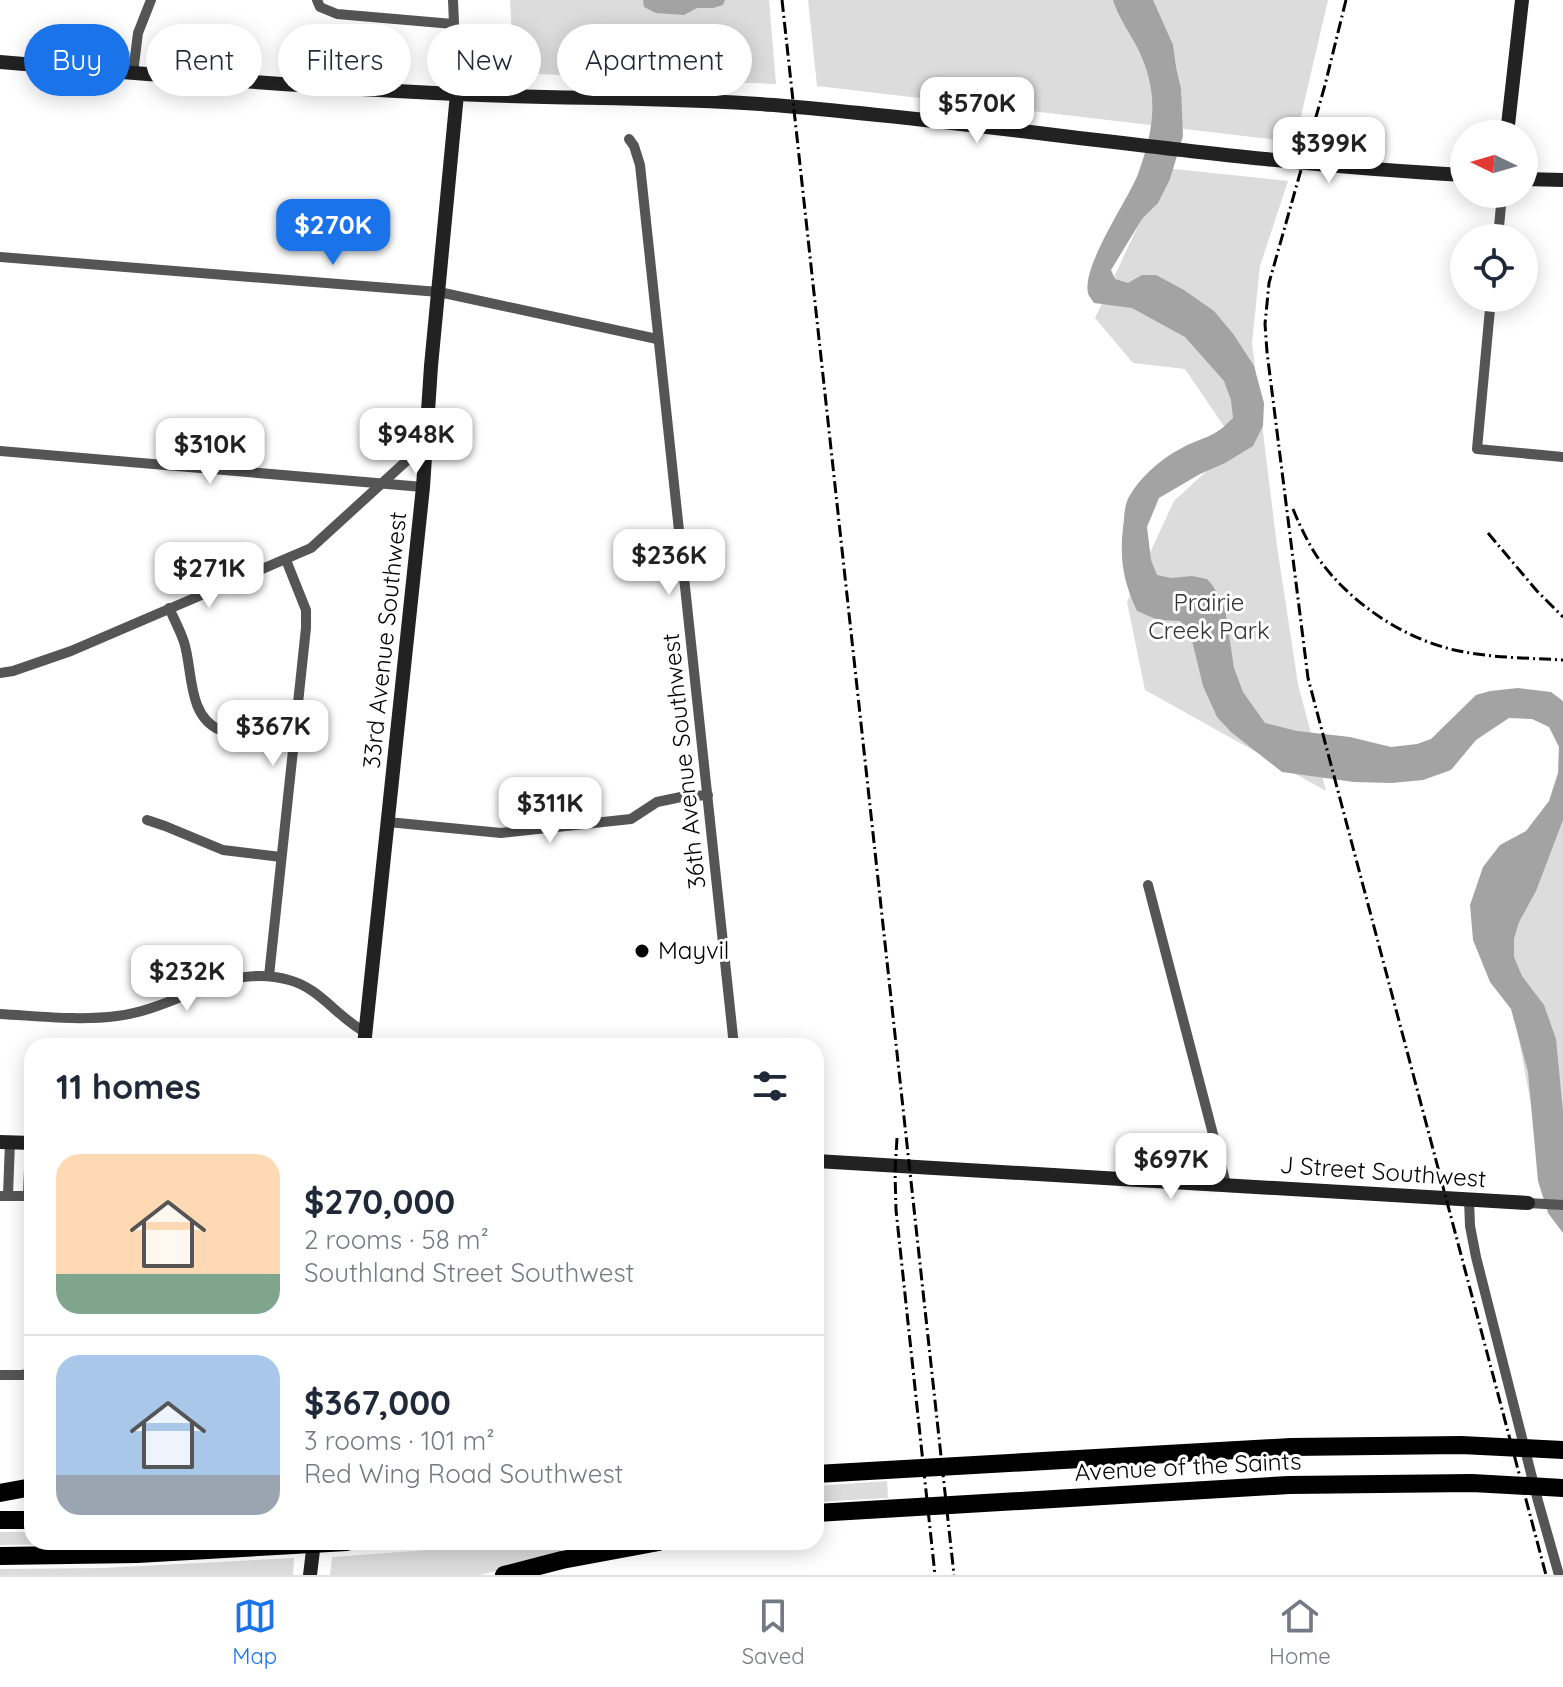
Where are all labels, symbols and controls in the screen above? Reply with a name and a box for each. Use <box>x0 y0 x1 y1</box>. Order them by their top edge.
chip: Buy <box>24 24 130 96</box>
chip: Rent <box>146 24 262 96</box>
chip: Filters <box>278 24 411 96</box>
chip: New <box>427 24 541 96</box>
chip: Apartment <box>557 24 752 96</box>
pin: $570K <box>921 77 1033 145</box>
text: $570K <box>938 86 1016 119</box>
pin: $399K <box>1273 117 1385 185</box>
north arrow <box>1450 120 1538 208</box>
map controls <box>1450 120 1538 312</box>
text: $399K <box>1291 126 1367 159</box>
pin: $270K <box>277 199 389 267</box>
text: $270K <box>294 208 372 241</box>
button: locate <box>1450 224 1538 312</box>
pin: $948K <box>360 408 472 476</box>
text: $948K <box>378 417 454 450</box>
pin: $310K <box>154 418 266 486</box>
text: $310K <box>174 427 246 460</box>
street label: 33rd Avenue Southwest <box>356 510 412 770</box>
pin: $236K <box>613 529 725 597</box>
text: $236K <box>631 538 707 571</box>
pin: $271K <box>153 542 265 610</box>
text: $271K <box>173 551 245 584</box>
park label: Prairie Creek Park <box>1148 587 1270 645</box>
street label: 36th Avenue Southwest <box>655 632 711 890</box>
pin: $367K <box>217 700 329 768</box>
text: $367K <box>235 709 311 742</box>
pin: $311K <box>494 777 606 845</box>
text: $311K <box>517 786 583 819</box>
place label: Mayvil <box>658 935 729 965</box>
marker: Mayvil <box>633 942 651 960</box>
pin: $232K <box>131 945 243 1013</box>
text: $232K <box>149 954 225 987</box>
icon: filters <box>748 1064 792 1108</box>
text: 11 homes <box>56 1065 201 1108</box>
pin: $697K <box>1115 1133 1227 1201</box>
text: $697K <box>1133 1142 1209 1175</box>
street label: J Street Southwest <box>1279 1149 1487 1193</box>
text: $270,000 <box>304 1180 455 1223</box>
icon: home <box>120 1186 216 1282</box>
text: 2 rooms · 58 m² <box>304 1223 489 1256</box>
text: Southland Street Southwest <box>304 1256 634 1289</box>
text: $367,000 <box>304 1381 451 1424</box>
icon: home <box>120 1387 216 1483</box>
text: 3 rooms · 101 m² <box>304 1424 495 1457</box>
street label: Avenue of the Saints <box>1074 1445 1302 1487</box>
text: Red Wing Road Southwest <box>304 1457 623 1490</box>
tab: Map <box>232 1594 277 1670</box>
tab: Saved <box>742 1594 804 1670</box>
tab: Home <box>1269 1594 1331 1670</box>

